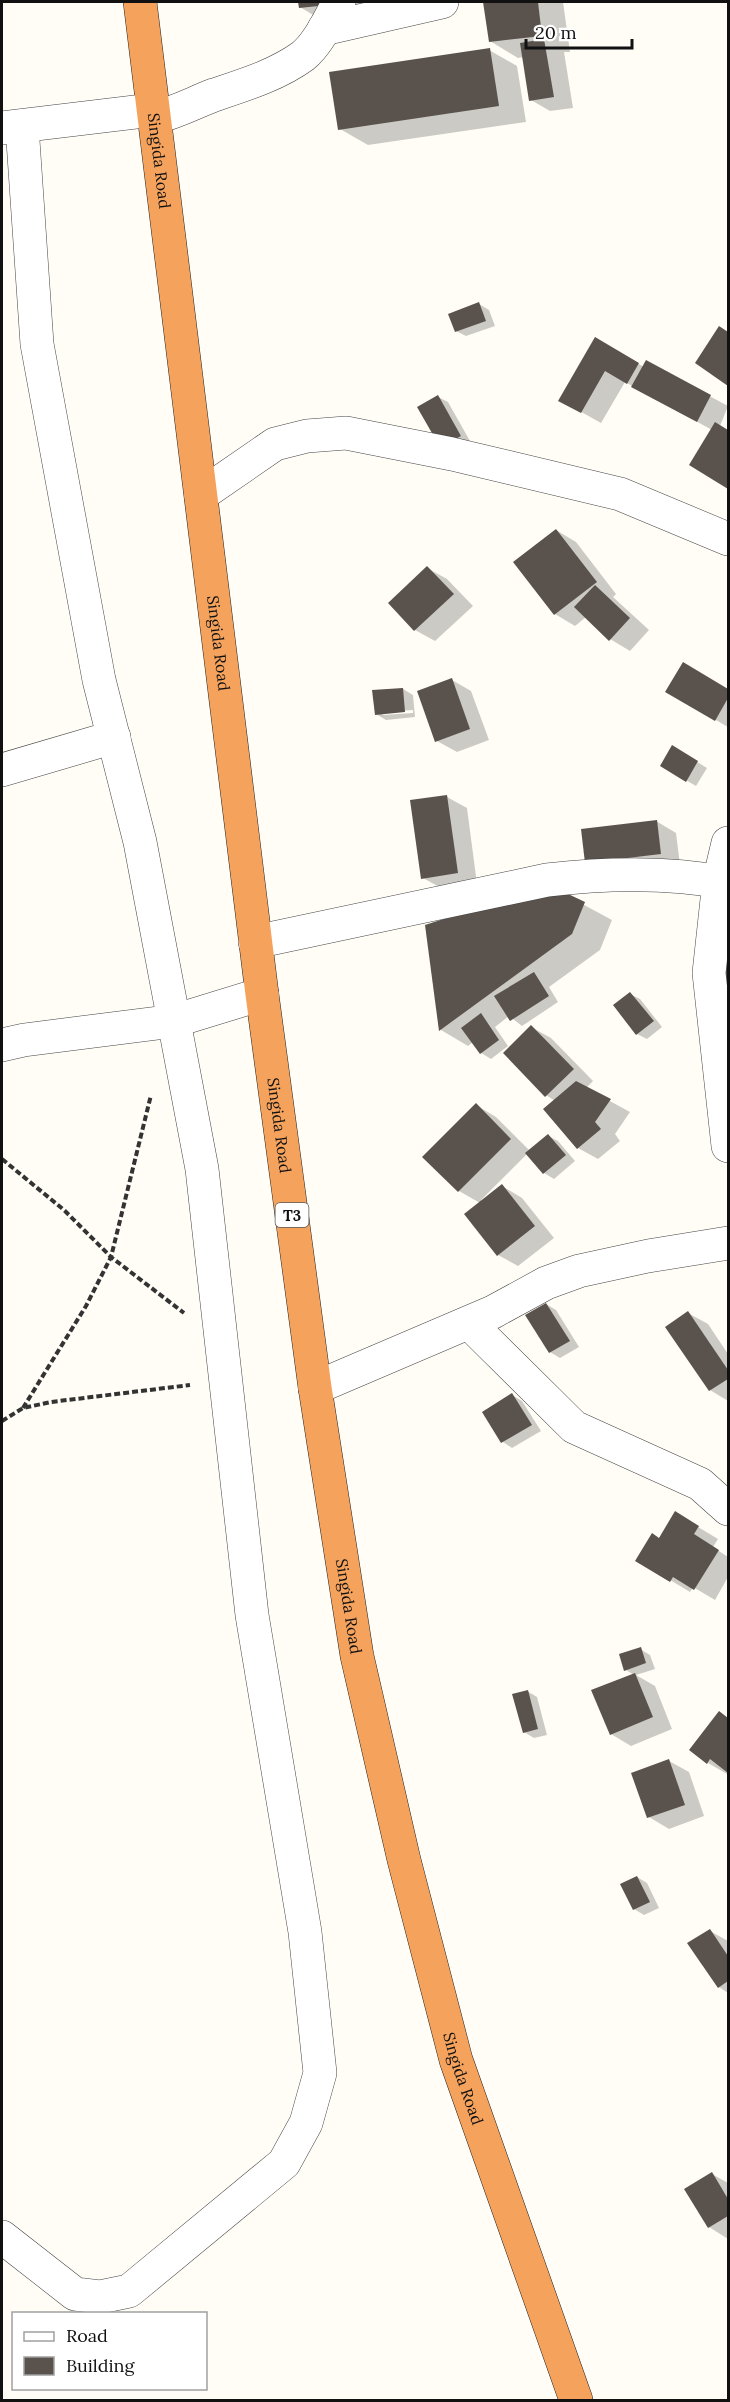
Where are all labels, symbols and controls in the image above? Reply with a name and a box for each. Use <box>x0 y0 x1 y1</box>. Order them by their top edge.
scale bar <box>526 12 632 50</box>
text: 20 m <box>535 21 577 44</box>
street label: Singida Road <box>144 112 175 210</box>
street label: Singida Road <box>203 594 235 693</box>
street label: Singida Road <box>263 1076 296 1175</box>
road number: T3 <box>276 1203 308 1227</box>
street label: Singida Road <box>332 1557 367 1656</box>
street label: Singida Road <box>439 2030 488 2128</box>
legend <box>12 2312 207 2390</box>
text: Road <box>66 2324 108 2347</box>
text: Building <box>66 2354 136 2377</box>

